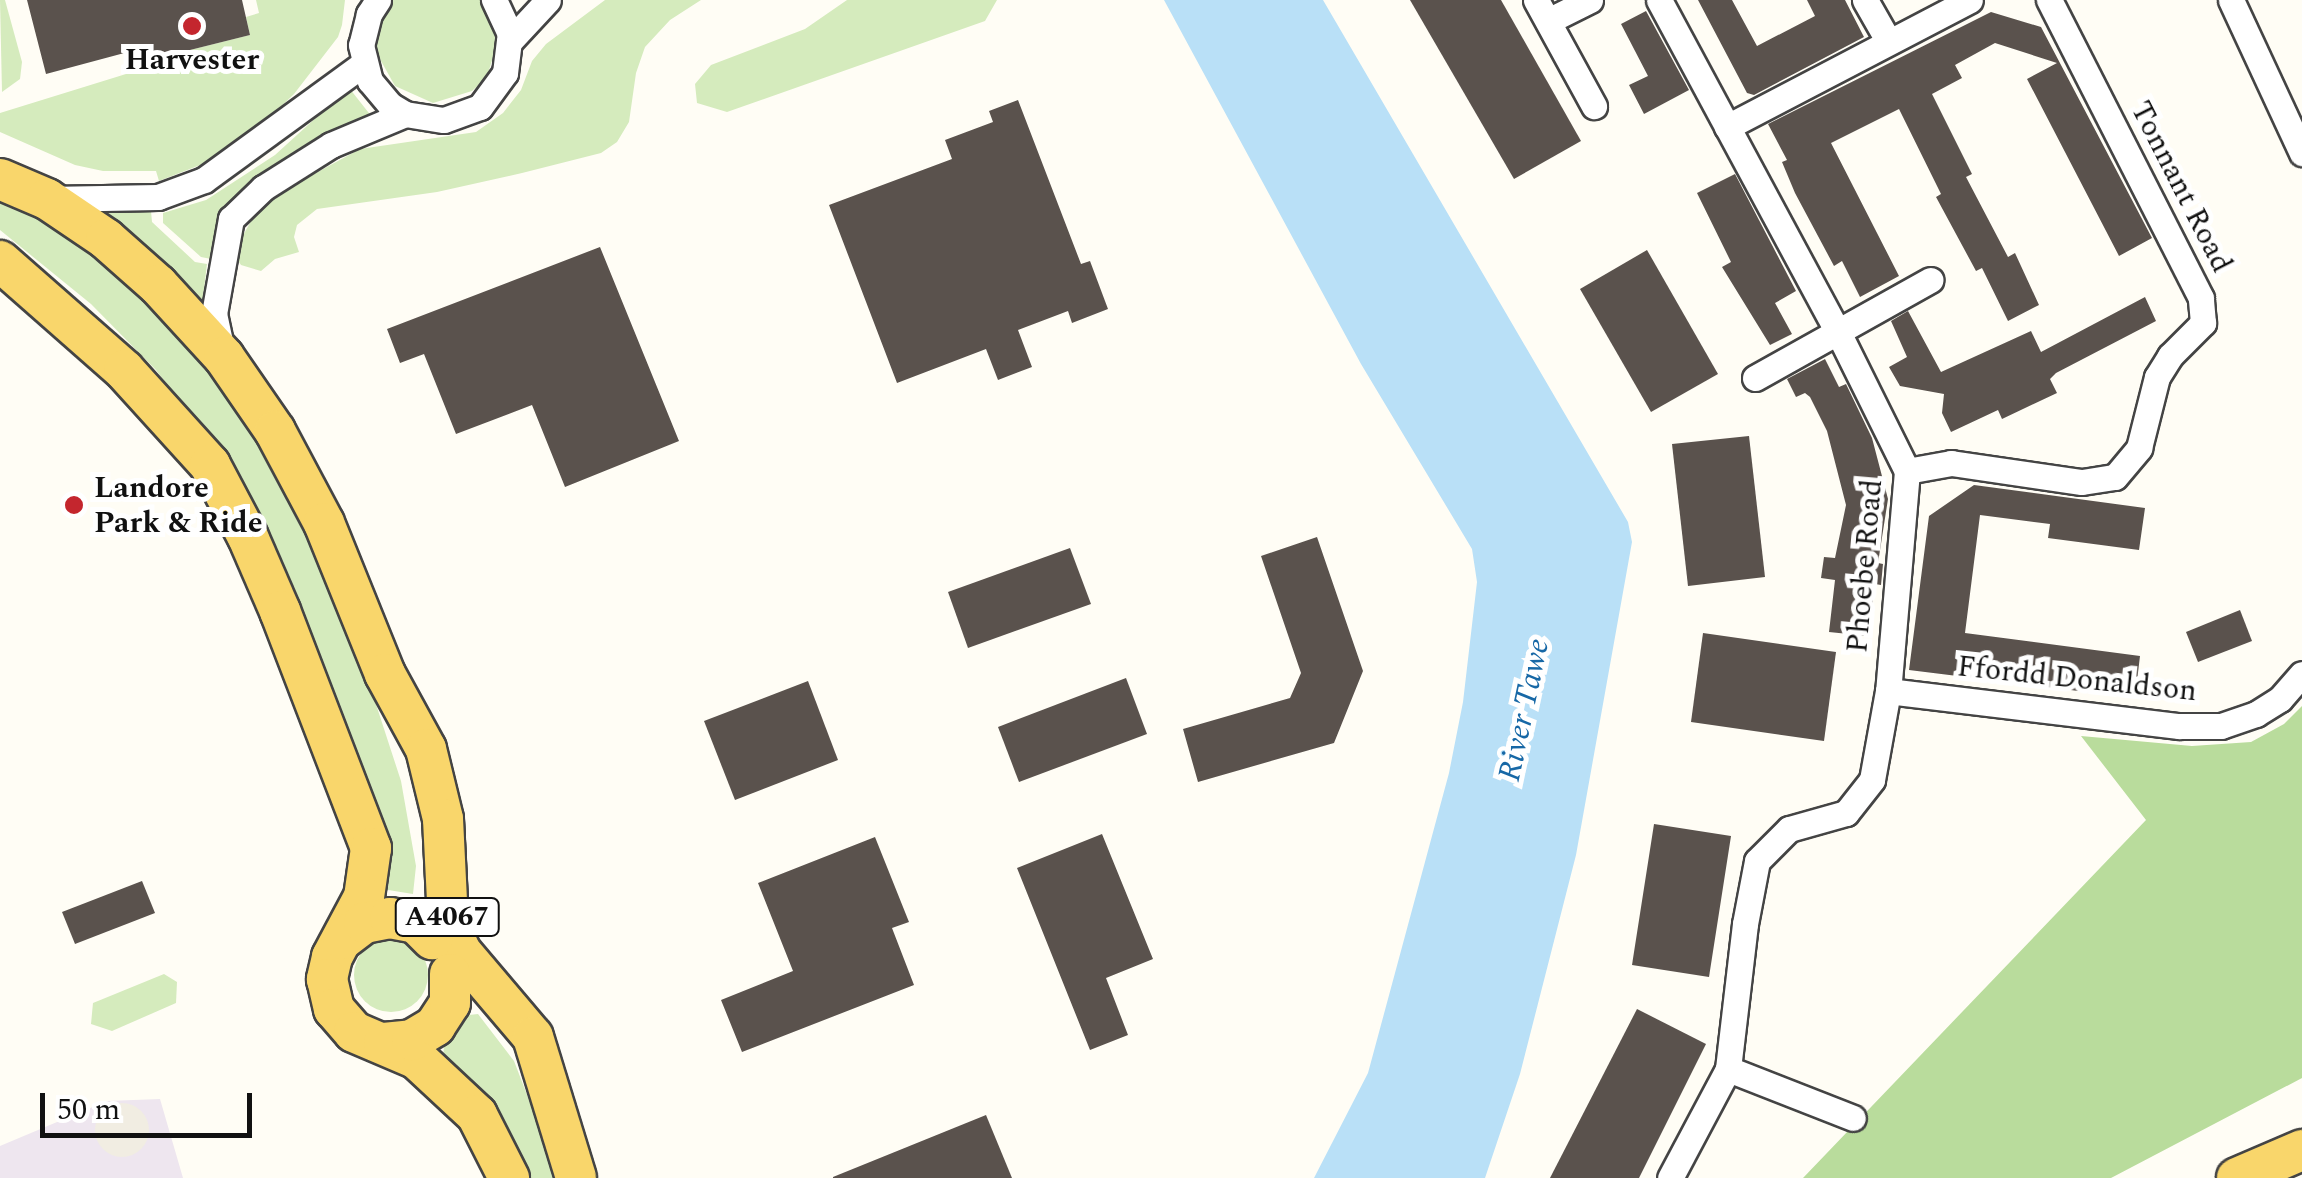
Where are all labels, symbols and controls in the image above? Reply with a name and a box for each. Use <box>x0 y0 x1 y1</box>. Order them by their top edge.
marker: Harvester <box>181 15 203 37</box>
place label: Harvester <box>125 42 259 78</box>
street label: Tonnant Road <box>2122 95 2240 279</box>
place label: Landore Park & Ride <box>94 470 263 540</box>
street label: Phoebe Road <box>1839 478 1891 654</box>
marker: Landore Park & Ride <box>63 494 85 516</box>
water label: River Tawe <box>1491 635 1559 785</box>
street label: Ffordd Donaldson <box>1955 649 2199 709</box>
road number: A4067 <box>394 894 500 940</box>
scale bar <box>45 1073 258 1135</box>
text: 50 m <box>57 1087 120 1133</box>

